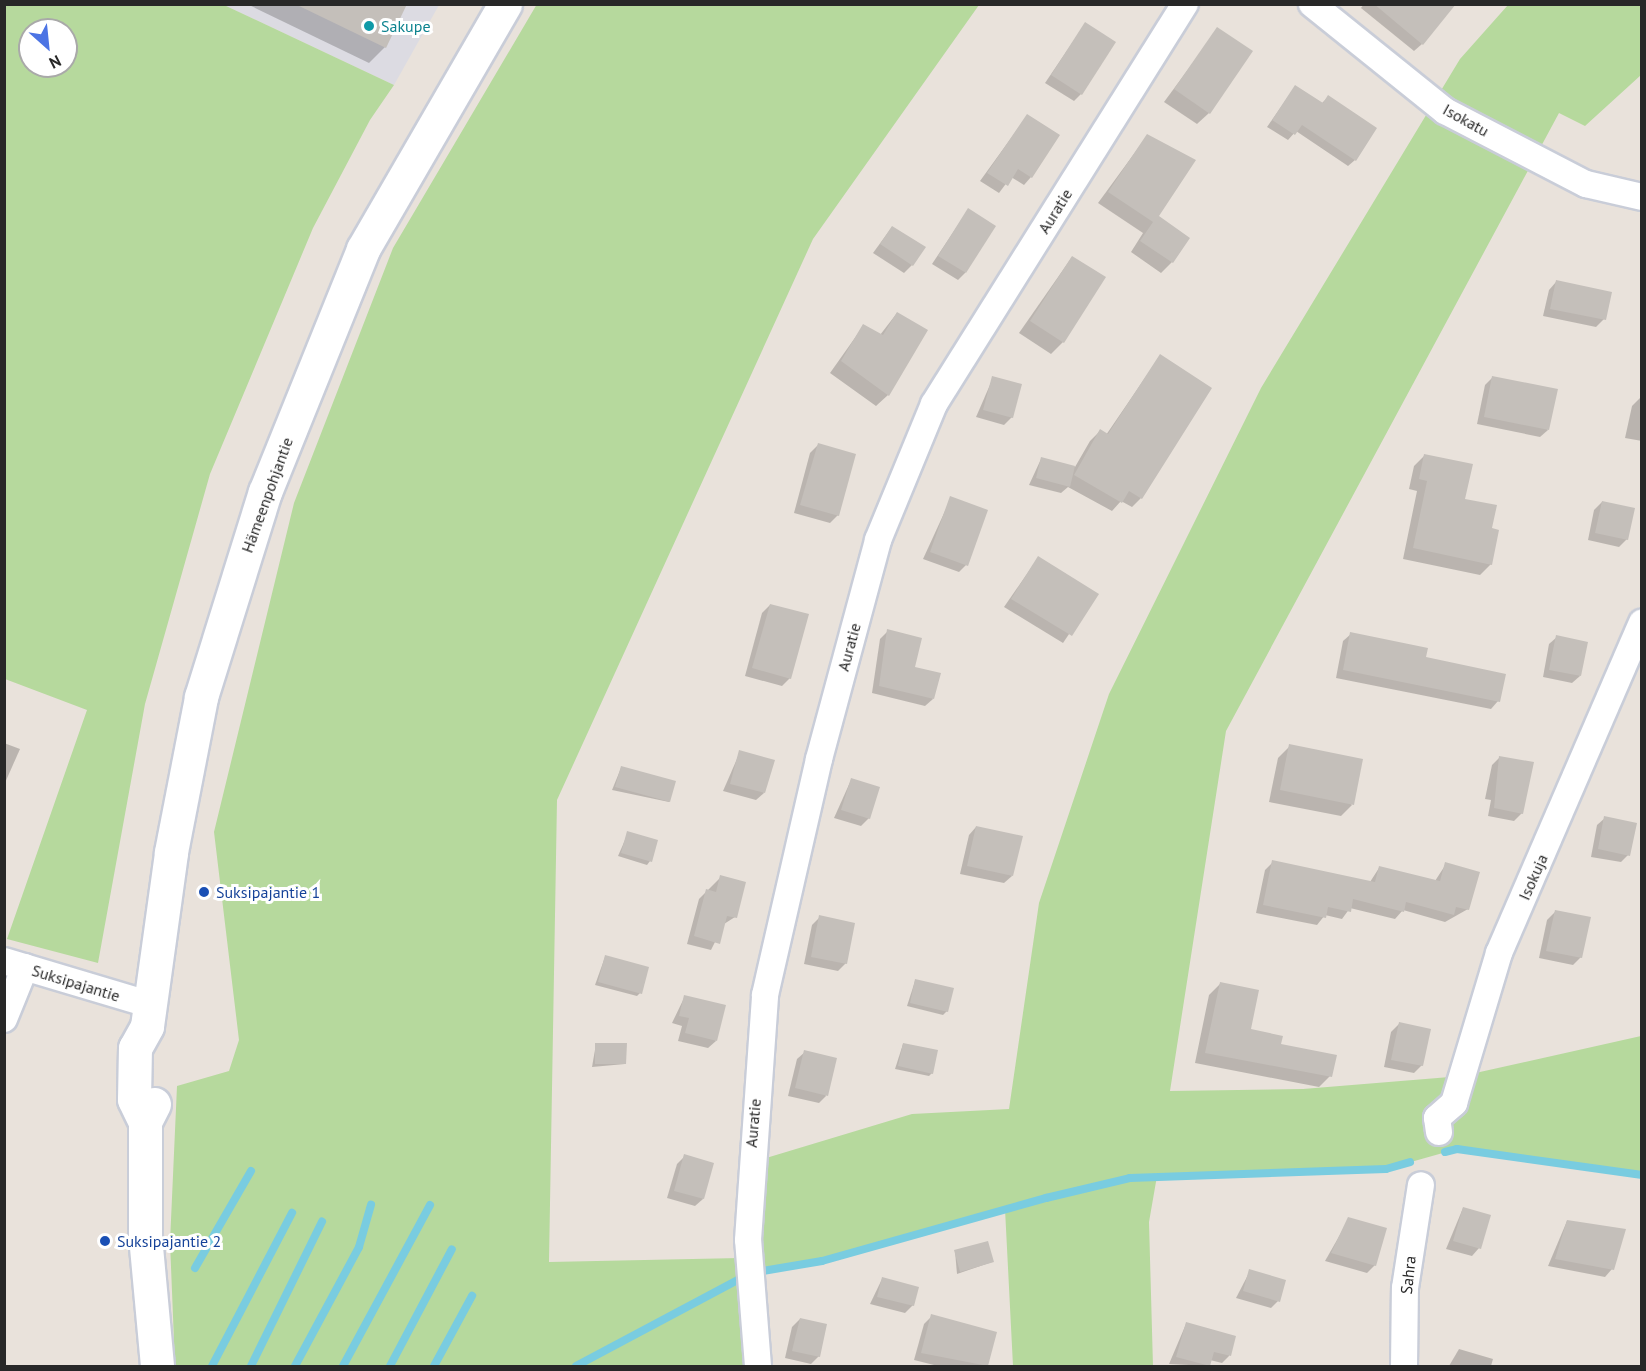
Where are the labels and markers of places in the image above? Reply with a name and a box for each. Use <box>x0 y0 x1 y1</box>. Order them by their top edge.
place label: Sakupe <box>381 16 431 36</box>
marker: Sakupe <box>362 19 376 33</box>
place label: Suksipajantie 1 <box>216 882 320 902</box>
marker: Suksipajantie 1 <box>197 885 211 899</box>
place label: Suksipajantie 2 <box>117 1231 221 1251</box>
marker: Suksipajantie 2 <box>98 1234 112 1248</box>

